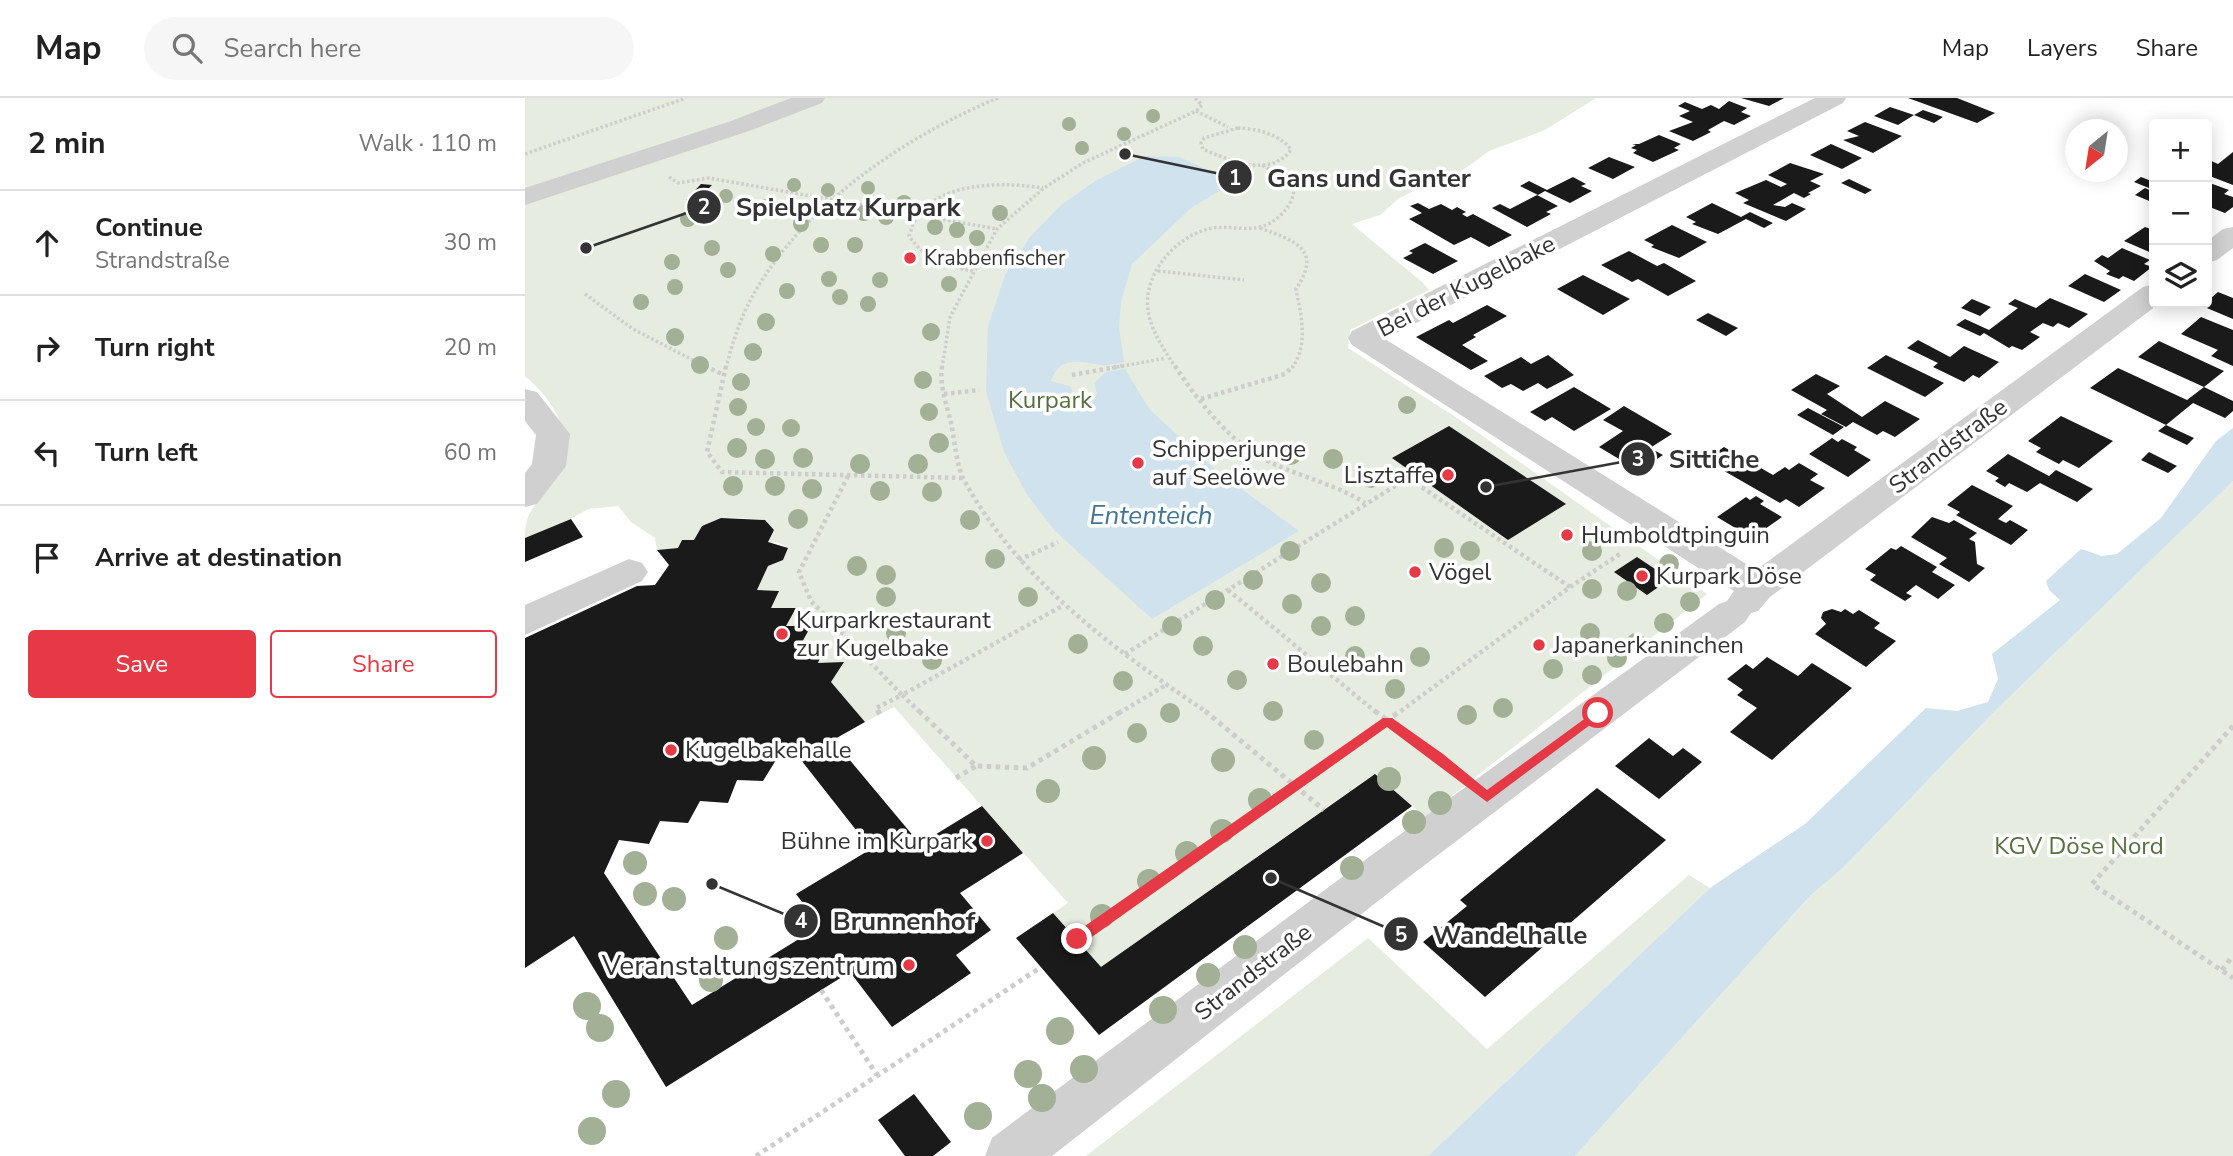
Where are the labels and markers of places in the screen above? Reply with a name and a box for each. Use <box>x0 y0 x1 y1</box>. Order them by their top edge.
callout: Gans und Ganter <box>1218 154 1485 201</box>
callout: Spielplatz Kurpark <box>686 183 974 230</box>
place label: Krabbenfischer <box>924 244 1066 272</box>
marker: Krabbenfischer <box>902 250 918 266</box>
place label: Schipperjunge auf Seelöwe <box>1152 433 1306 493</box>
callout: Sittiche <box>1620 436 1774 483</box>
marker: Schipperjunge auf Seelöwe <box>1130 455 1146 471</box>
place label: Lisztaffe <box>1344 459 1434 491</box>
marker: Lisztaffe <box>1440 467 1456 483</box>
place label: Humboldtpinguin <box>1581 519 1770 551</box>
marker: Humboldtpinguin <box>1559 527 1575 543</box>
place label: Vögel <box>1428 556 1491 588</box>
place label: Kurpark Döse <box>1656 560 1802 592</box>
marker: Vögel <box>1407 564 1423 580</box>
marker: Kurpark Döse <box>1634 568 1650 584</box>
place label: Kurparkrestaurant zur Kugelbake <box>796 604 991 664</box>
marker: Kurparkrestaurant zur Kugelbake <box>774 626 790 642</box>
place label: Japanerkaninchen <box>1552 629 1744 661</box>
marker: Japanerkaninchen <box>1531 637 1547 653</box>
place label: Boulebahn <box>1287 648 1404 680</box>
marker: Boulebahn <box>1265 656 1281 672</box>
place label: Kugelbakehalle <box>685 734 852 766</box>
marker: Kugelbakehalle <box>663 742 679 758</box>
place label: Bühne im Kurpark <box>781 825 974 857</box>
marker: Bühne im Kurpark <box>979 833 995 849</box>
callout: Brunnenhof <box>784 897 989 944</box>
callout: Wandelhalle <box>1384 911 1602 958</box>
place label: Veranstaltungszentrum <box>601 947 895 985</box>
marker: Veranstaltungszentrum <box>901 957 917 973</box>

